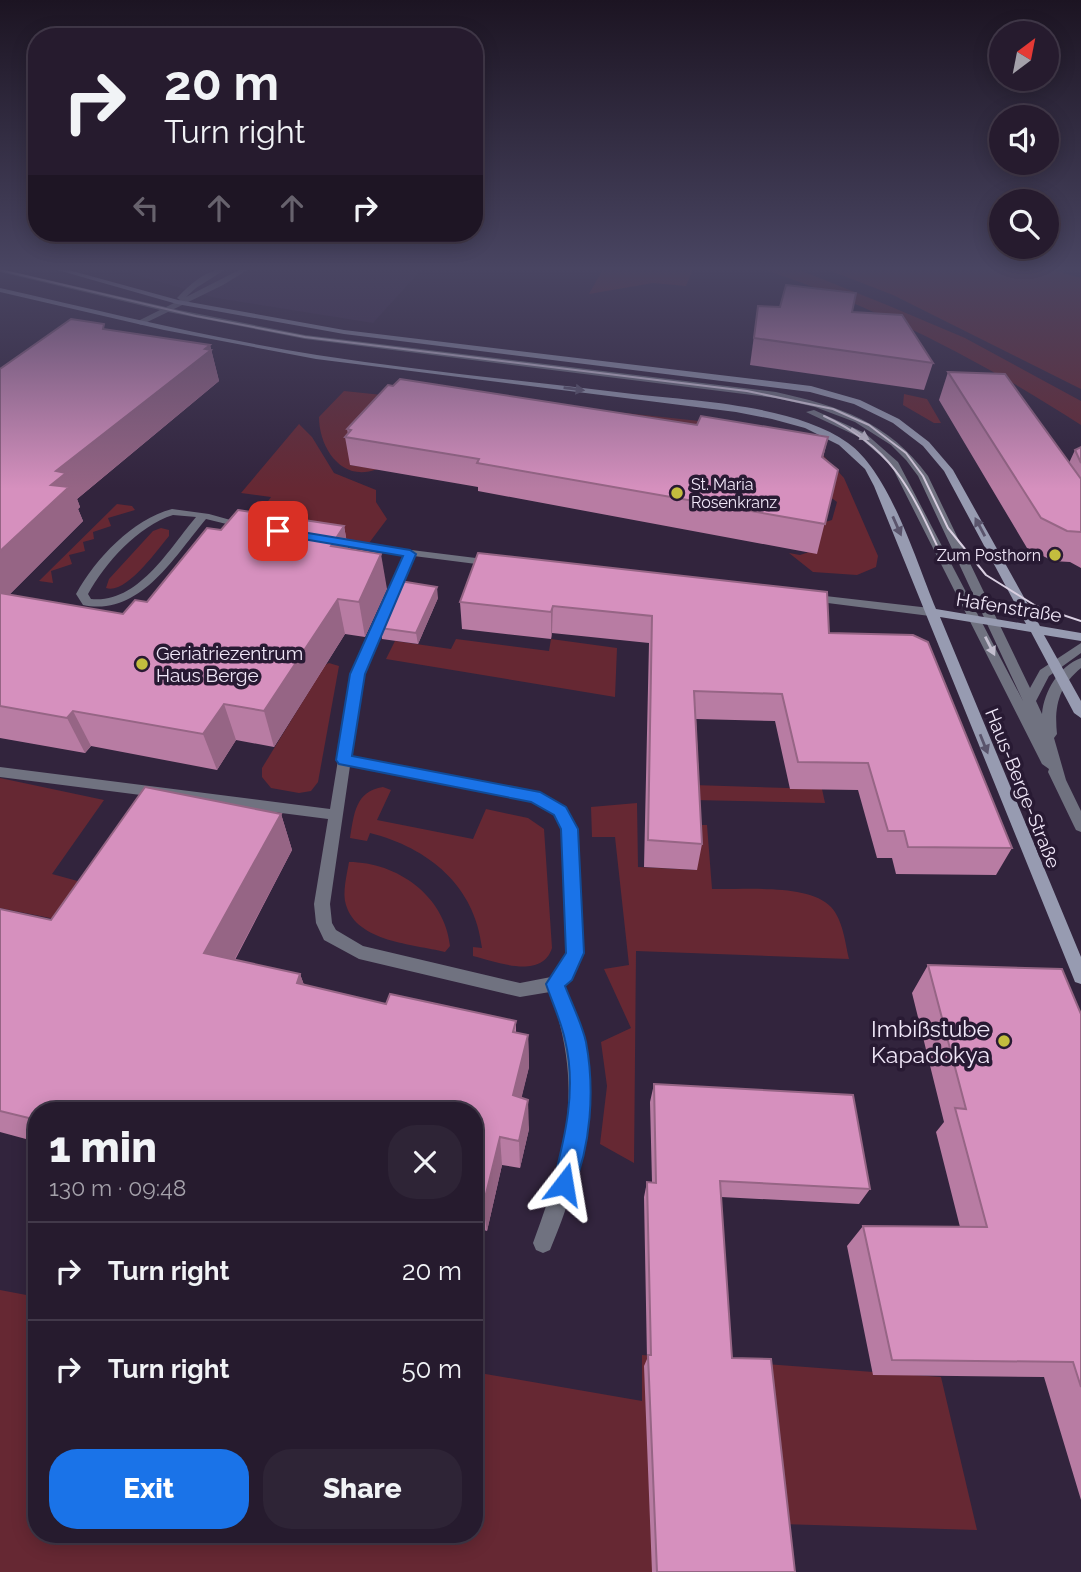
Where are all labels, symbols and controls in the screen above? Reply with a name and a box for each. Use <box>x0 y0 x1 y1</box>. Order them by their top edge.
north arrow <box>989 21 1059 91</box>
map controls <box>989 21 1059 259</box>
text: 20 m <box>164 54 279 111</box>
icon: right <box>49 56 140 147</box>
button: sound <box>989 105 1059 175</box>
text: Turn right <box>164 113 305 150</box>
icon: left <box>127 189 165 227</box>
icon: ahead <box>200 189 238 227</box>
icon: ahead <box>273 189 311 227</box>
icon: right <box>346 189 384 227</box>
button: search <box>989 189 1059 259</box>
one-way arrow <box>563 384 585 395</box>
one-way arrow <box>850 427 869 440</box>
place label: St. Maria Rosenkranz <box>691 475 777 512</box>
marker: St. Maria Rosenkranz <box>669 485 685 501</box>
pin <box>248 501 308 561</box>
icon: arrive <box>259 512 297 550</box>
one-way arrow <box>891 515 902 536</box>
one-way arrow <box>974 518 986 537</box>
place label: Zum Posthorn <box>937 546 1041 565</box>
marker: Zum Posthorn <box>1047 547 1063 563</box>
street label: Hafenstraße <box>955 588 1063 626</box>
one-way arrow <box>984 636 996 656</box>
place label: Geriatriezentrum Haus Berge <box>156 642 303 686</box>
marker: Geriatriezentrum Haus Berge <box>134 656 150 672</box>
street label: Haus-Berge-Straße <box>981 705 1065 871</box>
one-way arrow <box>979 733 990 754</box>
place label: Imbißstube Kapadokya <box>871 1015 990 1068</box>
marker: Imbißstube Kapadokya <box>996 1033 1012 1049</box>
text: 1 min <box>49 1123 157 1172</box>
button: close <box>388 1125 462 1199</box>
position arrow <box>527 1147 601 1221</box>
text: 130 m · 09:48 <box>49 1174 186 1201</box>
icon: right <box>49 1252 87 1290</box>
text: Turn right <box>108 1256 229 1286</box>
text: 20 m <box>402 1256 462 1286</box>
icon: right <box>49 1350 87 1388</box>
text: Turn right <box>108 1354 229 1384</box>
text: 50 m <box>401 1354 462 1384</box>
button: Exit <box>49 1449 249 1529</box>
button: Share <box>263 1449 462 1529</box>

